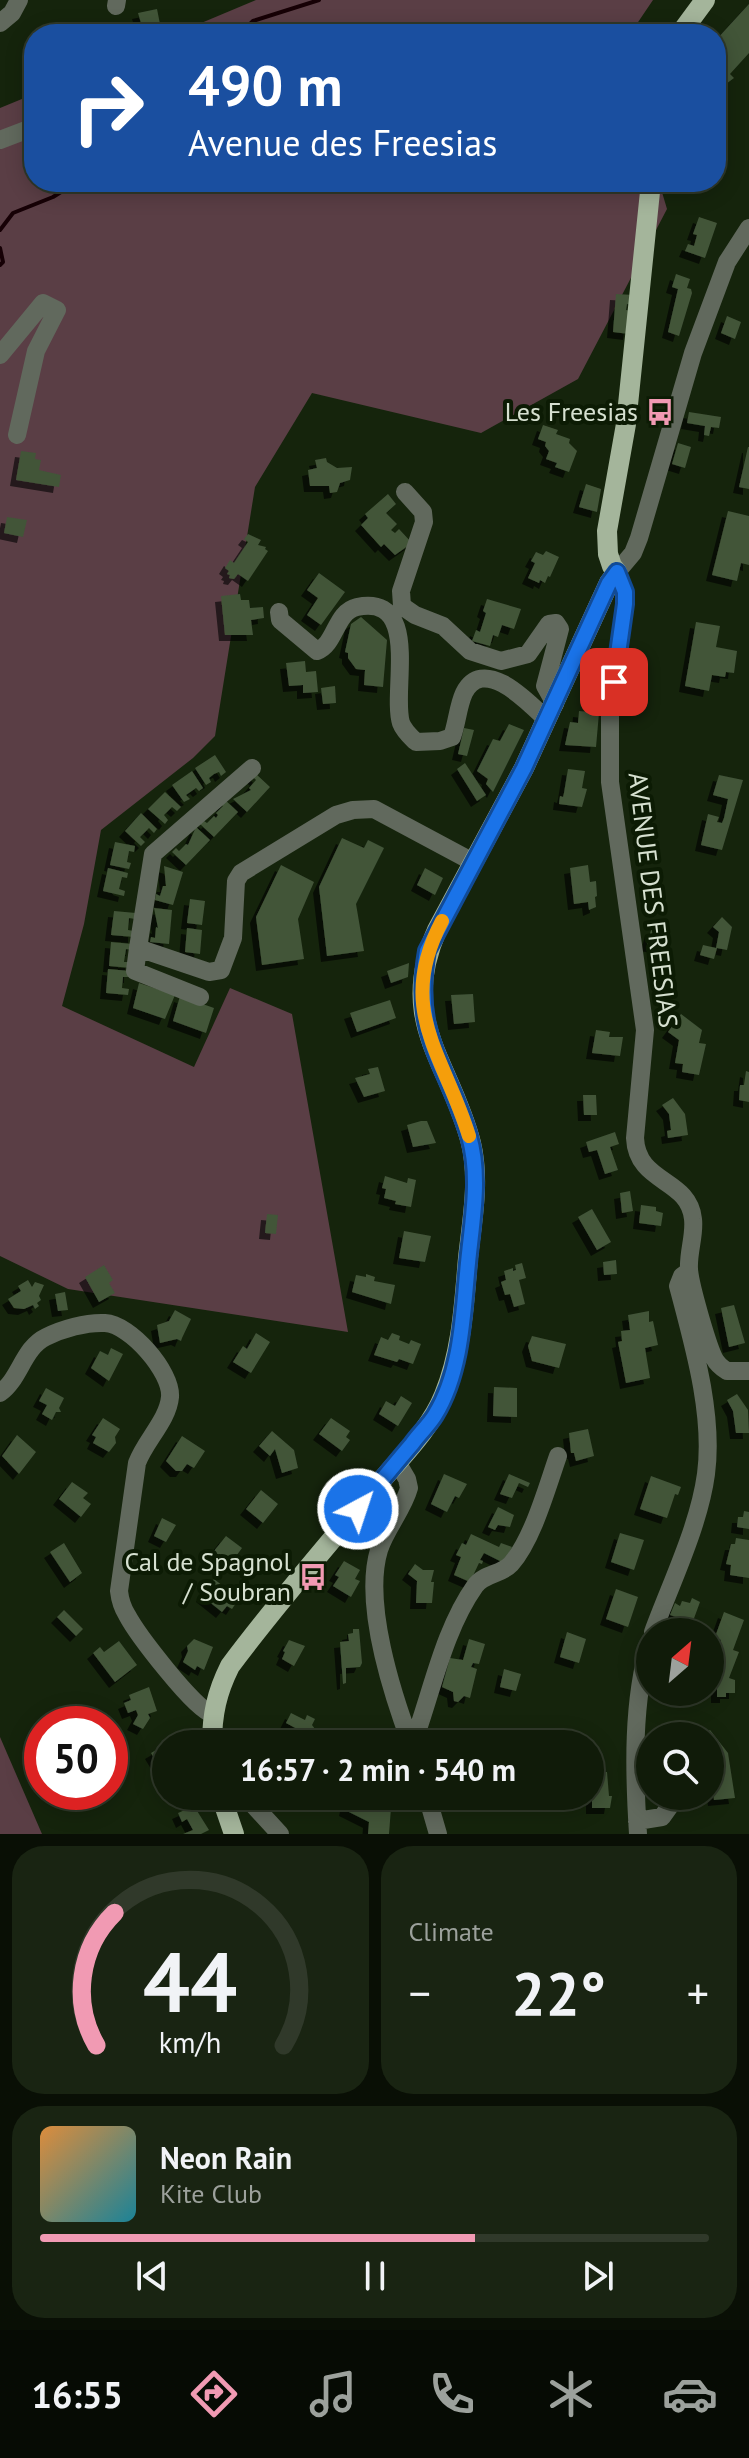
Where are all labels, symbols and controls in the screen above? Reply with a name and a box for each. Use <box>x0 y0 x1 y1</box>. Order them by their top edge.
text: 490 m <box>188 49 343 121</box>
icon: right <box>56 56 160 160</box>
text: Avenue des Freesias <box>188 119 497 166</box>
place label: Les Freesias <box>505 395 638 428</box>
bus stop icon: Les Freesias <box>645 397 675 427</box>
pin <box>580 648 648 716</box>
icon: arrive <box>592 660 636 704</box>
street label: AVENUE DES FREESIAS <box>621 770 686 1029</box>
position arrow <box>316 1467 400 1551</box>
place label: Cal de Spagnol / Soubran <box>125 1545 291 1608</box>
bus stop icon: Cal de Spagnol / Soubran <box>298 1562 328 1592</box>
north arrow <box>636 1618 724 1706</box>
map controls <box>636 1618 724 1810</box>
speed limit sign: 50 <box>24 1706 128 1810</box>
button: search <box>636 1722 724 1810</box>
text: 16:57 · 2 min · 540 m <box>240 1750 516 1789</box>
text: Climate <box>409 1915 494 1948</box>
text: 44 <box>143 1927 237 2035</box>
text: 22° <box>512 1954 606 2032</box>
text: − <box>409 1964 431 2021</box>
text: + <box>687 1964 709 2021</box>
text: km/h <box>159 2024 222 2061</box>
text: Neon Rain <box>160 2138 292 2177</box>
text: Kite Club <box>160 2177 262 2210</box>
icon: previous <box>130 2254 174 2298</box>
icon: pause <box>353 2254 397 2298</box>
icon: next <box>576 2254 620 2298</box>
icon: directions <box>186 2366 242 2422</box>
icon: music <box>305 2366 361 2422</box>
icon: phone <box>424 2366 480 2422</box>
icon: climate <box>543 2366 599 2422</box>
icon: car <box>662 2366 718 2422</box>
text: 16:55 <box>31 2371 123 2418</box>

